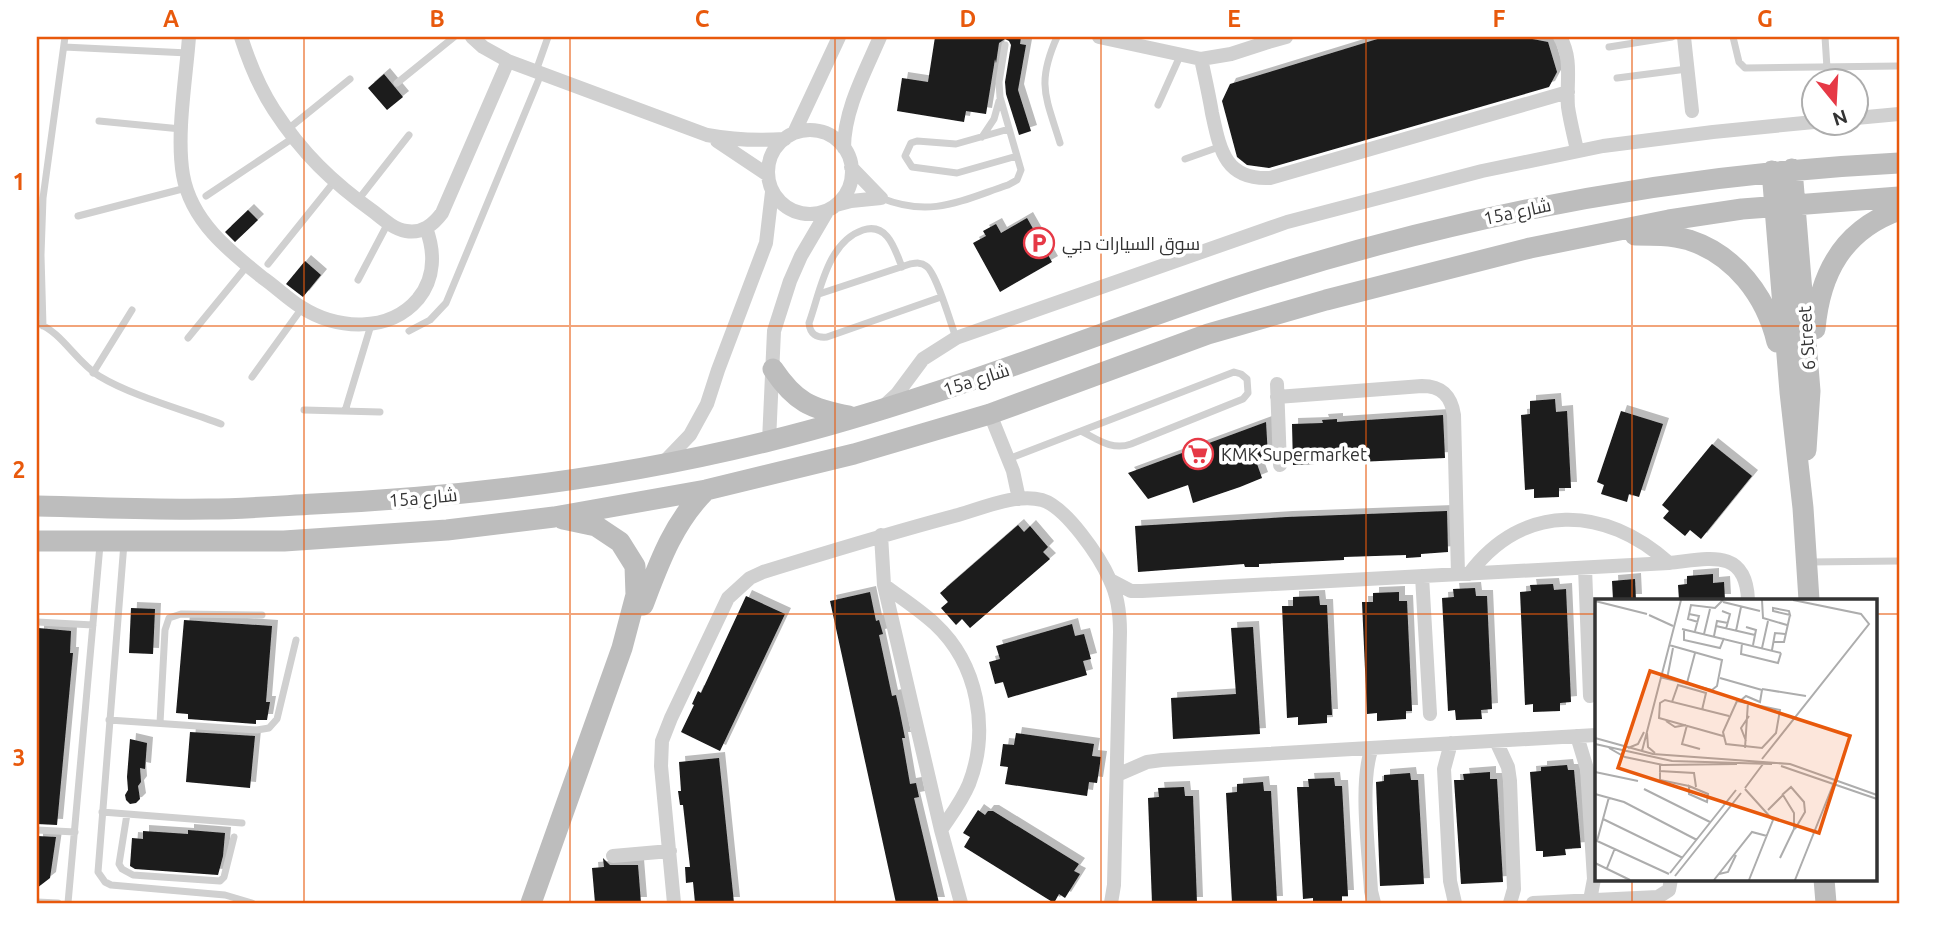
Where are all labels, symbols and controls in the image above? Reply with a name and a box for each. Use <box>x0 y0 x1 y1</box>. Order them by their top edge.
text: A <box>163 6 179 31</box>
text: B <box>429 6 445 31</box>
text: C <box>695 6 710 31</box>
text: D <box>960 6 976 31</box>
text: E <box>1227 6 1241 31</box>
text: F <box>1493 6 1506 31</box>
text: G <box>1757 6 1773 31</box>
north arrow <box>1800 66 1870 136</box>
text: N <box>1830 106 1850 131</box>
text: 1 <box>13 169 25 194</box>
street label: 15a شارع <box>1481 194 1553 231</box>
parking icon: سوق السيارات دبي <box>1022 226 1056 260</box>
place label: سوق السيارات دبي <box>1062 233 1200 258</box>
street label: 6 Street <box>1794 305 1818 371</box>
street label: 15a شارع <box>940 359 1013 402</box>
supermarket icon: KMK Supermarket <box>1181 437 1215 471</box>
place label: KMK Supermarket <box>1221 444 1367 464</box>
text: 2 <box>13 457 25 482</box>
street label: 15a شارع <box>388 484 458 513</box>
inset map <box>1595 599 1876 880</box>
text: 3 <box>13 745 25 770</box>

